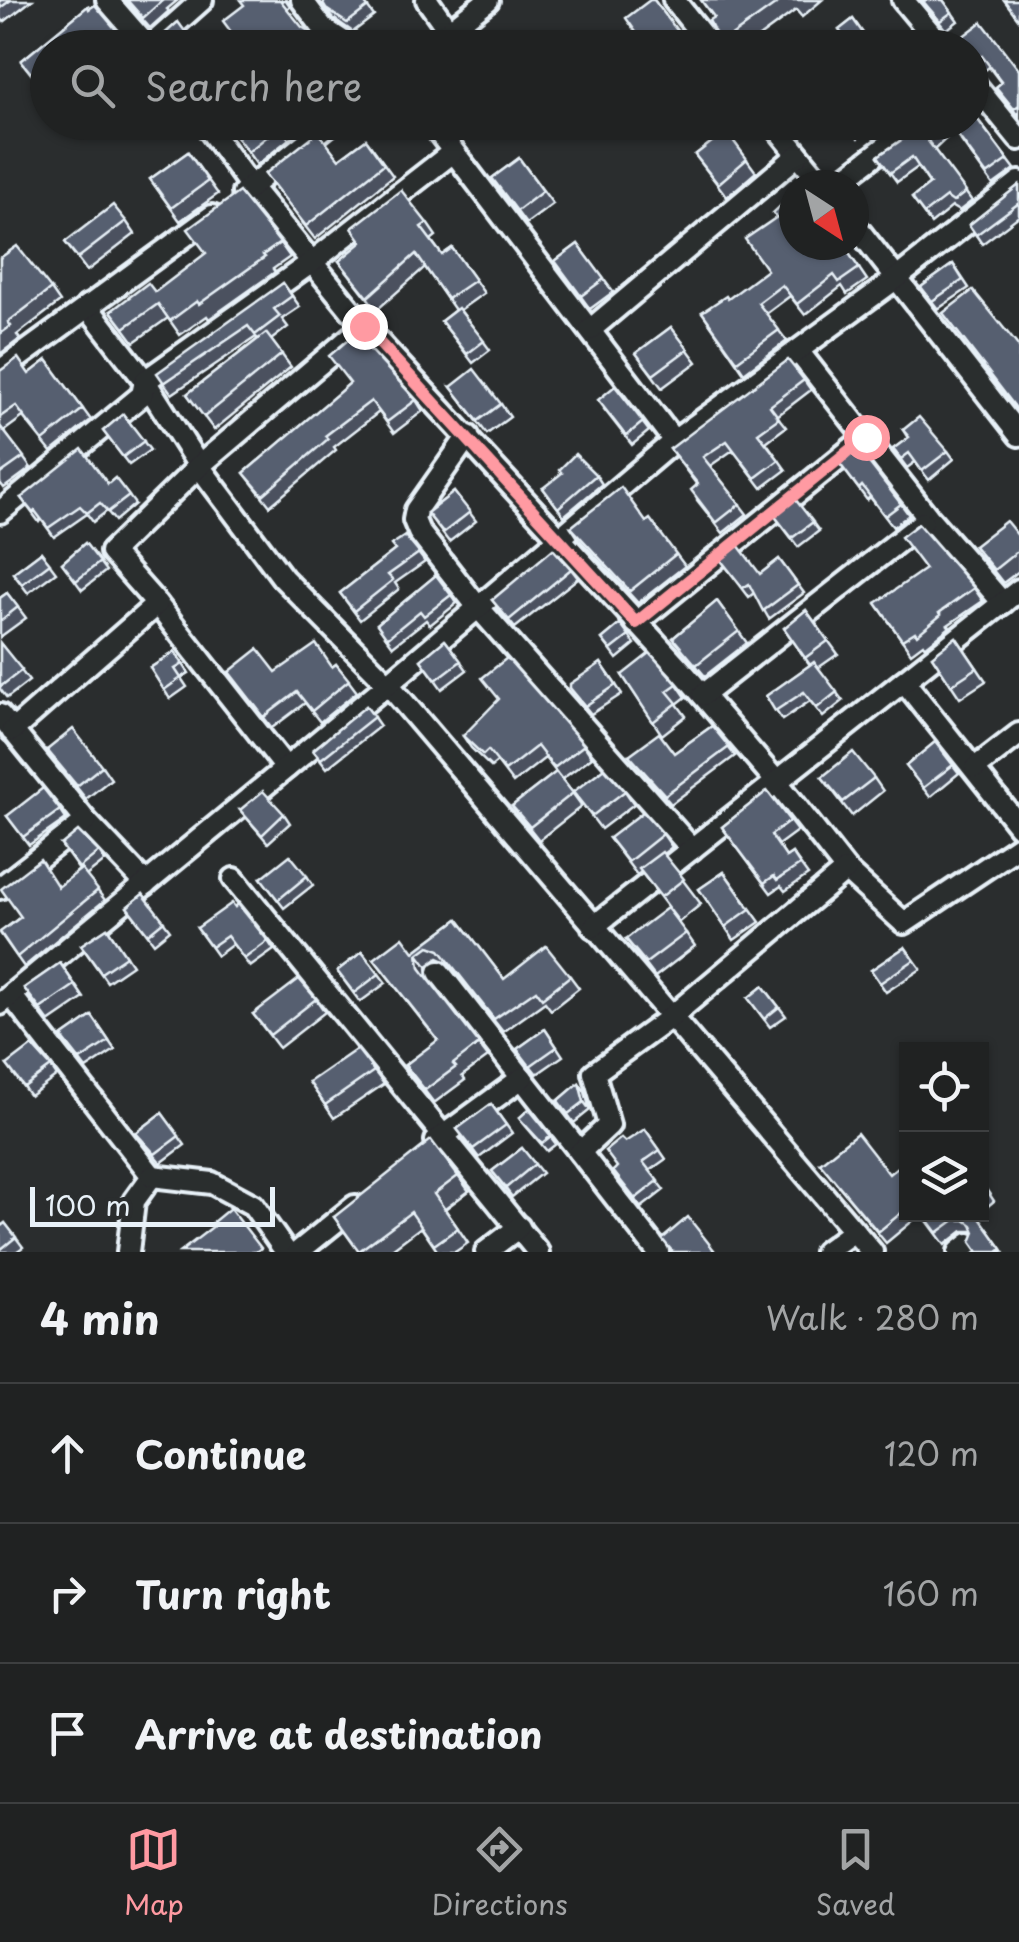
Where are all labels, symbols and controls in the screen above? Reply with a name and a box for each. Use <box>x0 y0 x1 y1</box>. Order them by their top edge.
search box <box>30 30 989 140</box>
text: Search here <box>145 57 362 114</box>
icon: search <box>65 58 120 113</box>
north arrow <box>779 170 869 260</box>
route end <box>342 304 388 350</box>
route start <box>844 415 890 461</box>
map controls <box>899 1042 989 1222</box>
button: locate <box>899 1042 989 1132</box>
button: layers <box>899 1132 989 1222</box>
scale bar <box>30 1182 275 1226</box>
text: 100 m <box>45 1183 131 1226</box>
text: 4 min <box>40 1286 160 1349</box>
text: Walk · 280 m <box>766 1293 979 1341</box>
text: Continue <box>135 1425 306 1482</box>
icon: ahead <box>40 1426 95 1481</box>
text: 120 m <box>884 1429 979 1477</box>
text: Turn right <box>135 1565 331 1622</box>
icon: right <box>40 1566 95 1621</box>
text: 160 m <box>883 1569 979 1617</box>
text: Arrive at destination <box>135 1705 543 1762</box>
icon: arrive <box>40 1706 95 1761</box>
tab: Map <box>124 1822 184 1925</box>
tab: Directions <box>432 1822 568 1925</box>
tab: Saved <box>816 1822 895 1925</box>

